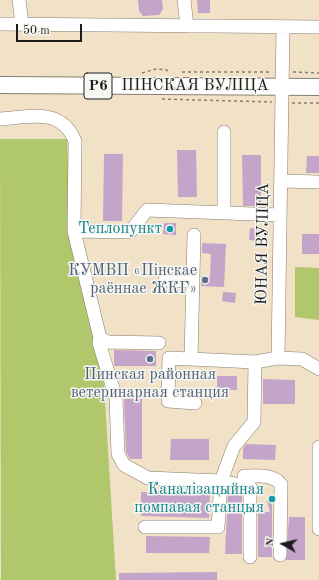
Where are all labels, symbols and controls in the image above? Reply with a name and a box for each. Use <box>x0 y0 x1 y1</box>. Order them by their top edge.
scale bar <box>18 16 84 42</box>
text: 50 m <box>23 25 50 37</box>
road number: Р6 <box>84 73 112 99</box>
street label: ПІНСКАЯ ВУЛІЦА <box>121 76 269 96</box>
street label: ЮНАЯ ВУЛІЦА <box>252 183 274 305</box>
place label: Теплопункт <box>78 219 162 239</box>
marker: Теплопункт <box>165 224 175 234</box>
place label: КУМВП «Пінскае раённае ЖКГ» <box>68 261 197 299</box>
marker: КУМВП «Пінскае раённае ЖКГ» <box>200 275 210 285</box>
marker: Пинская районная ветеринарная станция <box>145 354 155 364</box>
place label: Пинская районная ветеринарная станция <box>71 365 229 403</box>
place label: Каналізацыйная помпавая станцыя <box>134 480 264 518</box>
marker: Каналізацыйная помпавая станцыя <box>267 494 277 504</box>
north arrow <box>263 524 303 564</box>
text: N <box>265 537 277 547</box>

